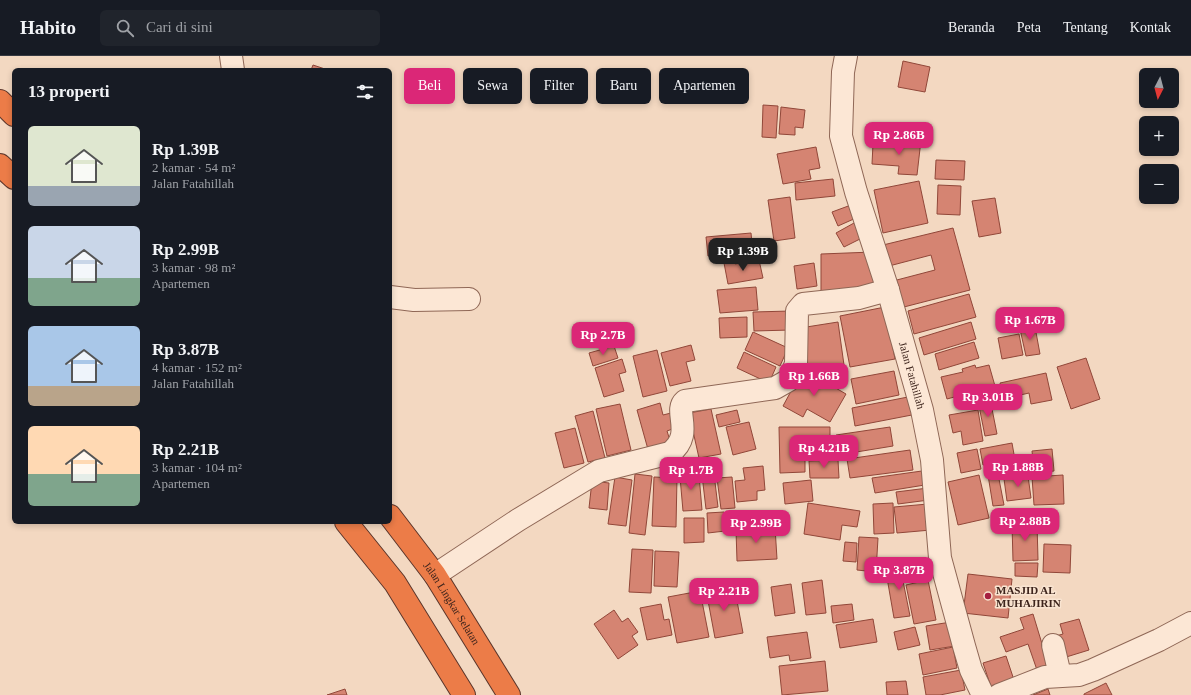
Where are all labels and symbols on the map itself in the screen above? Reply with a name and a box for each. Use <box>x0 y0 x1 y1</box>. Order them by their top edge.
north arrow <box>1139 68 1179 108</box>
pin: Rp 2.86B <box>858 122 940 156</box>
pin: Rp 1.39B <box>702 238 784 272</box>
pin: Rp 1.67B <box>989 307 1071 341</box>
pin: Rp 2.7B <box>566 322 640 356</box>
street label: Jalan Fatahillah <box>897 340 928 411</box>
pin: Rp 1.66B <box>773 363 855 397</box>
pin: Rp 3.01B <box>947 384 1029 418</box>
pin: Rp 4.21B <box>783 435 865 469</box>
pin: Rp 1.88B <box>977 454 1059 488</box>
pin: Rp 1.7B <box>654 457 728 491</box>
pin: Rp 2.88B <box>984 508 1066 542</box>
pin: Rp 2.99B <box>715 510 797 544</box>
pin: Rp 3.87B <box>858 557 940 591</box>
street label: Jalan Lingkar Selatan <box>421 560 483 647</box>
pin: Rp 2.21B <box>683 578 765 612</box>
place label: MASJID AL MUHAJIRIN <box>996 584 1061 609</box>
marker: MASJID AL MUHAJIRIN <box>983 591 993 601</box>

